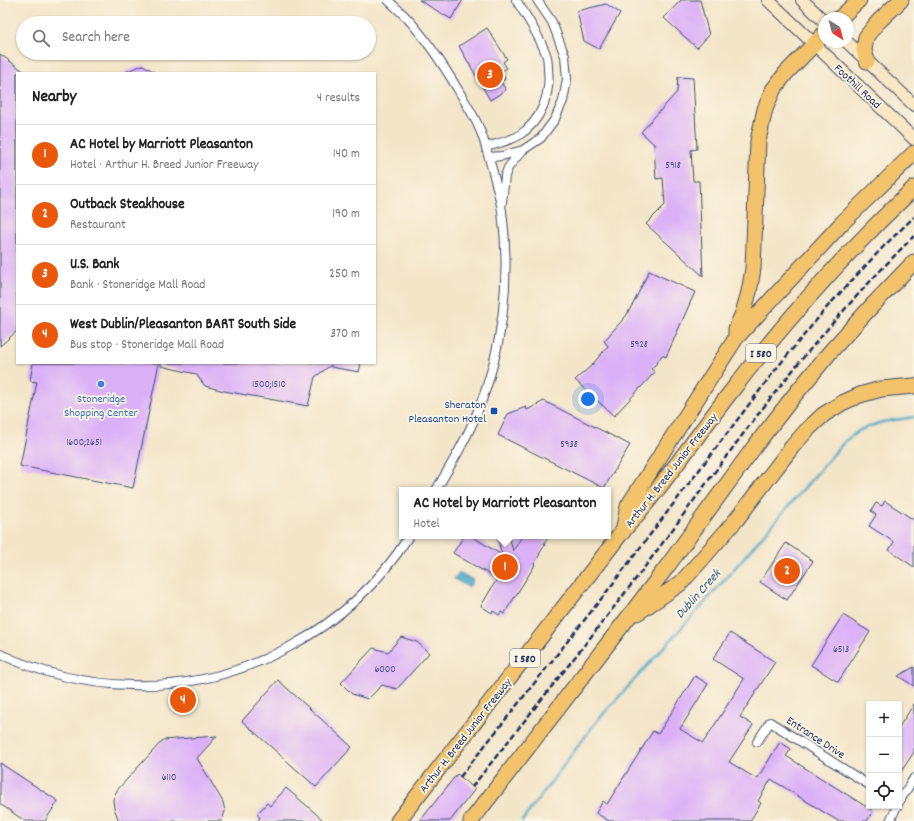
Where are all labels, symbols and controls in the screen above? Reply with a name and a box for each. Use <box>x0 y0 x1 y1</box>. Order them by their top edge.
north arrow <box>818 12 854 48</box>
search box <box>16 16 376 60</box>
icon: search <box>30 27 52 49</box>
text: Search here <box>62 27 130 49</box>
pin: 3 <box>477 60 503 90</box>
street label: Foothill Road <box>830 61 884 113</box>
text: Nearby <box>32 86 76 110</box>
text: 4 results <box>317 89 360 108</box>
text: AC Hotel by Marriott Pleasanton <box>70 134 253 156</box>
text: 1 <box>44 145 46 164</box>
text: 140 m <box>333 145 360 164</box>
text: Hotel · Arthur H. Breed Junior Freeway <box>70 156 258 175</box>
house number: 5918 <box>665 159 681 173</box>
text: Outback Steakhouse <box>70 194 185 216</box>
text: 2 <box>42 205 48 224</box>
text: 190 m <box>332 205 360 224</box>
text: Restaurant <box>70 216 126 235</box>
text: U.S. Bank <box>70 254 120 276</box>
text: 3 <box>42 265 48 284</box>
text: 250 m <box>329 265 360 284</box>
text: Bank · Stoneridge Mall Road <box>70 276 205 295</box>
text: West Dublin/Pleasanton BART South Side <box>70 314 296 336</box>
text: 4 <box>42 325 48 344</box>
text: 370 m <box>330 325 360 344</box>
text: Bus stop · Stoneridge Mall Road <box>70 336 224 355</box>
house number: 5928 <box>630 338 648 352</box>
road number: I 580 <box>746 344 776 362</box>
house number: 1500;1510 <box>252 378 286 392</box>
marker: Stoneridge Shopping Center <box>96 379 106 389</box>
your location <box>578 389 598 409</box>
place label: Stoneridge Shopping Center <box>64 391 138 422</box>
place label: Sheraton Pleasanton Hotel <box>408 397 486 428</box>
marker: Sheraton Pleasanton Hotel <box>489 406 499 416</box>
street label: Arthur H. Breed Junior Freeway <box>622 409 723 532</box>
house number: 1600;2651 <box>66 436 102 450</box>
house number: 5938 <box>560 438 578 452</box>
popup <box>399 487 611 539</box>
text: AC Hotel by Marriott Pleasanton <box>414 493 596 515</box>
text: Hotel <box>414 515 440 534</box>
pin: 1 <box>492 552 518 582</box>
pin: 2 <box>774 556 800 586</box>
water label: Dublin Creek <box>672 565 727 623</box>
house number: 6513 <box>833 643 849 657</box>
road number: I 580 <box>510 649 540 667</box>
house number: 6000 <box>374 663 396 677</box>
street label: Arthur H. Breed Junior Freeway <box>416 674 517 797</box>
pin: 4 <box>170 685 196 715</box>
map controls <box>866 701 902 809</box>
button: + <box>866 701 902 737</box>
street label: Entrance Drive <box>782 713 848 764</box>
button: − <box>866 737 902 773</box>
house number: 6110 <box>162 771 176 785</box>
button: locate <box>866 773 902 809</box>

